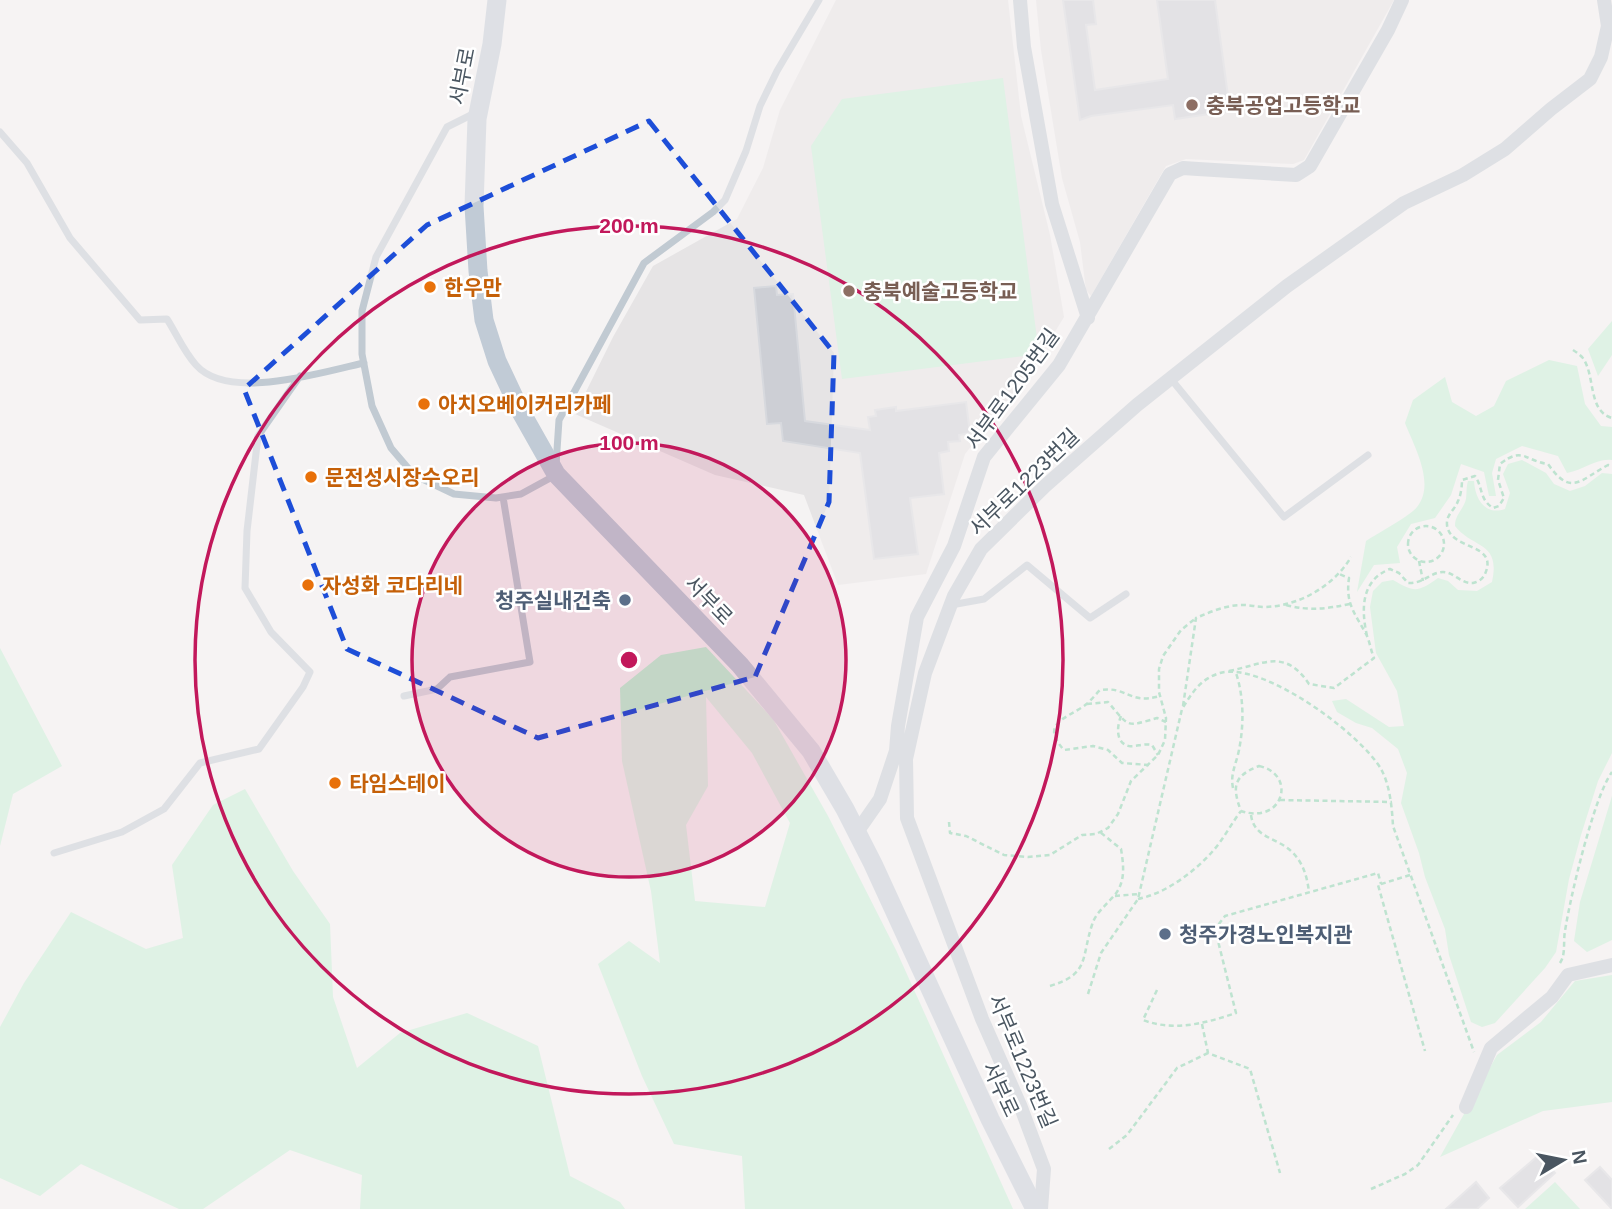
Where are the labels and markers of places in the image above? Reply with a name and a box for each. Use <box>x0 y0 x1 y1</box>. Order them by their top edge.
place label: 충북공업고등학교 <box>1206 94 1361 117</box>
marker: 충북공업고등학교 <box>1184 97 1200 113</box>
place label: 한우만 <box>444 276 502 299</box>
marker: 한우만 <box>422 279 438 295</box>
place label: 충북예술고등학교 <box>863 280 1018 303</box>
marker: 충북예술고등학교 <box>841 283 857 299</box>
place label: 아치오베이커리카페 <box>438 393 612 416</box>
marker: 아치오베이커리카페 <box>416 396 432 412</box>
place label: 문전성시장수오리 <box>325 466 480 489</box>
marker: 문전성시장수오리 <box>303 469 319 485</box>
place label: 자성화 코다리네 <box>322 574 463 597</box>
marker: 자성화 코다리네 <box>300 577 316 593</box>
place label: 청주실내건축 <box>495 589 611 612</box>
marker: 청주실내건축 <box>617 592 633 608</box>
centre of rings <box>617 648 641 672</box>
place label: 타임스테이 <box>349 772 446 795</box>
marker: 타임스테이 <box>327 775 343 791</box>
place label: 청주가경노인복지관 <box>1179 923 1353 946</box>
marker: 청주가경노인복지관 <box>1157 926 1173 942</box>

